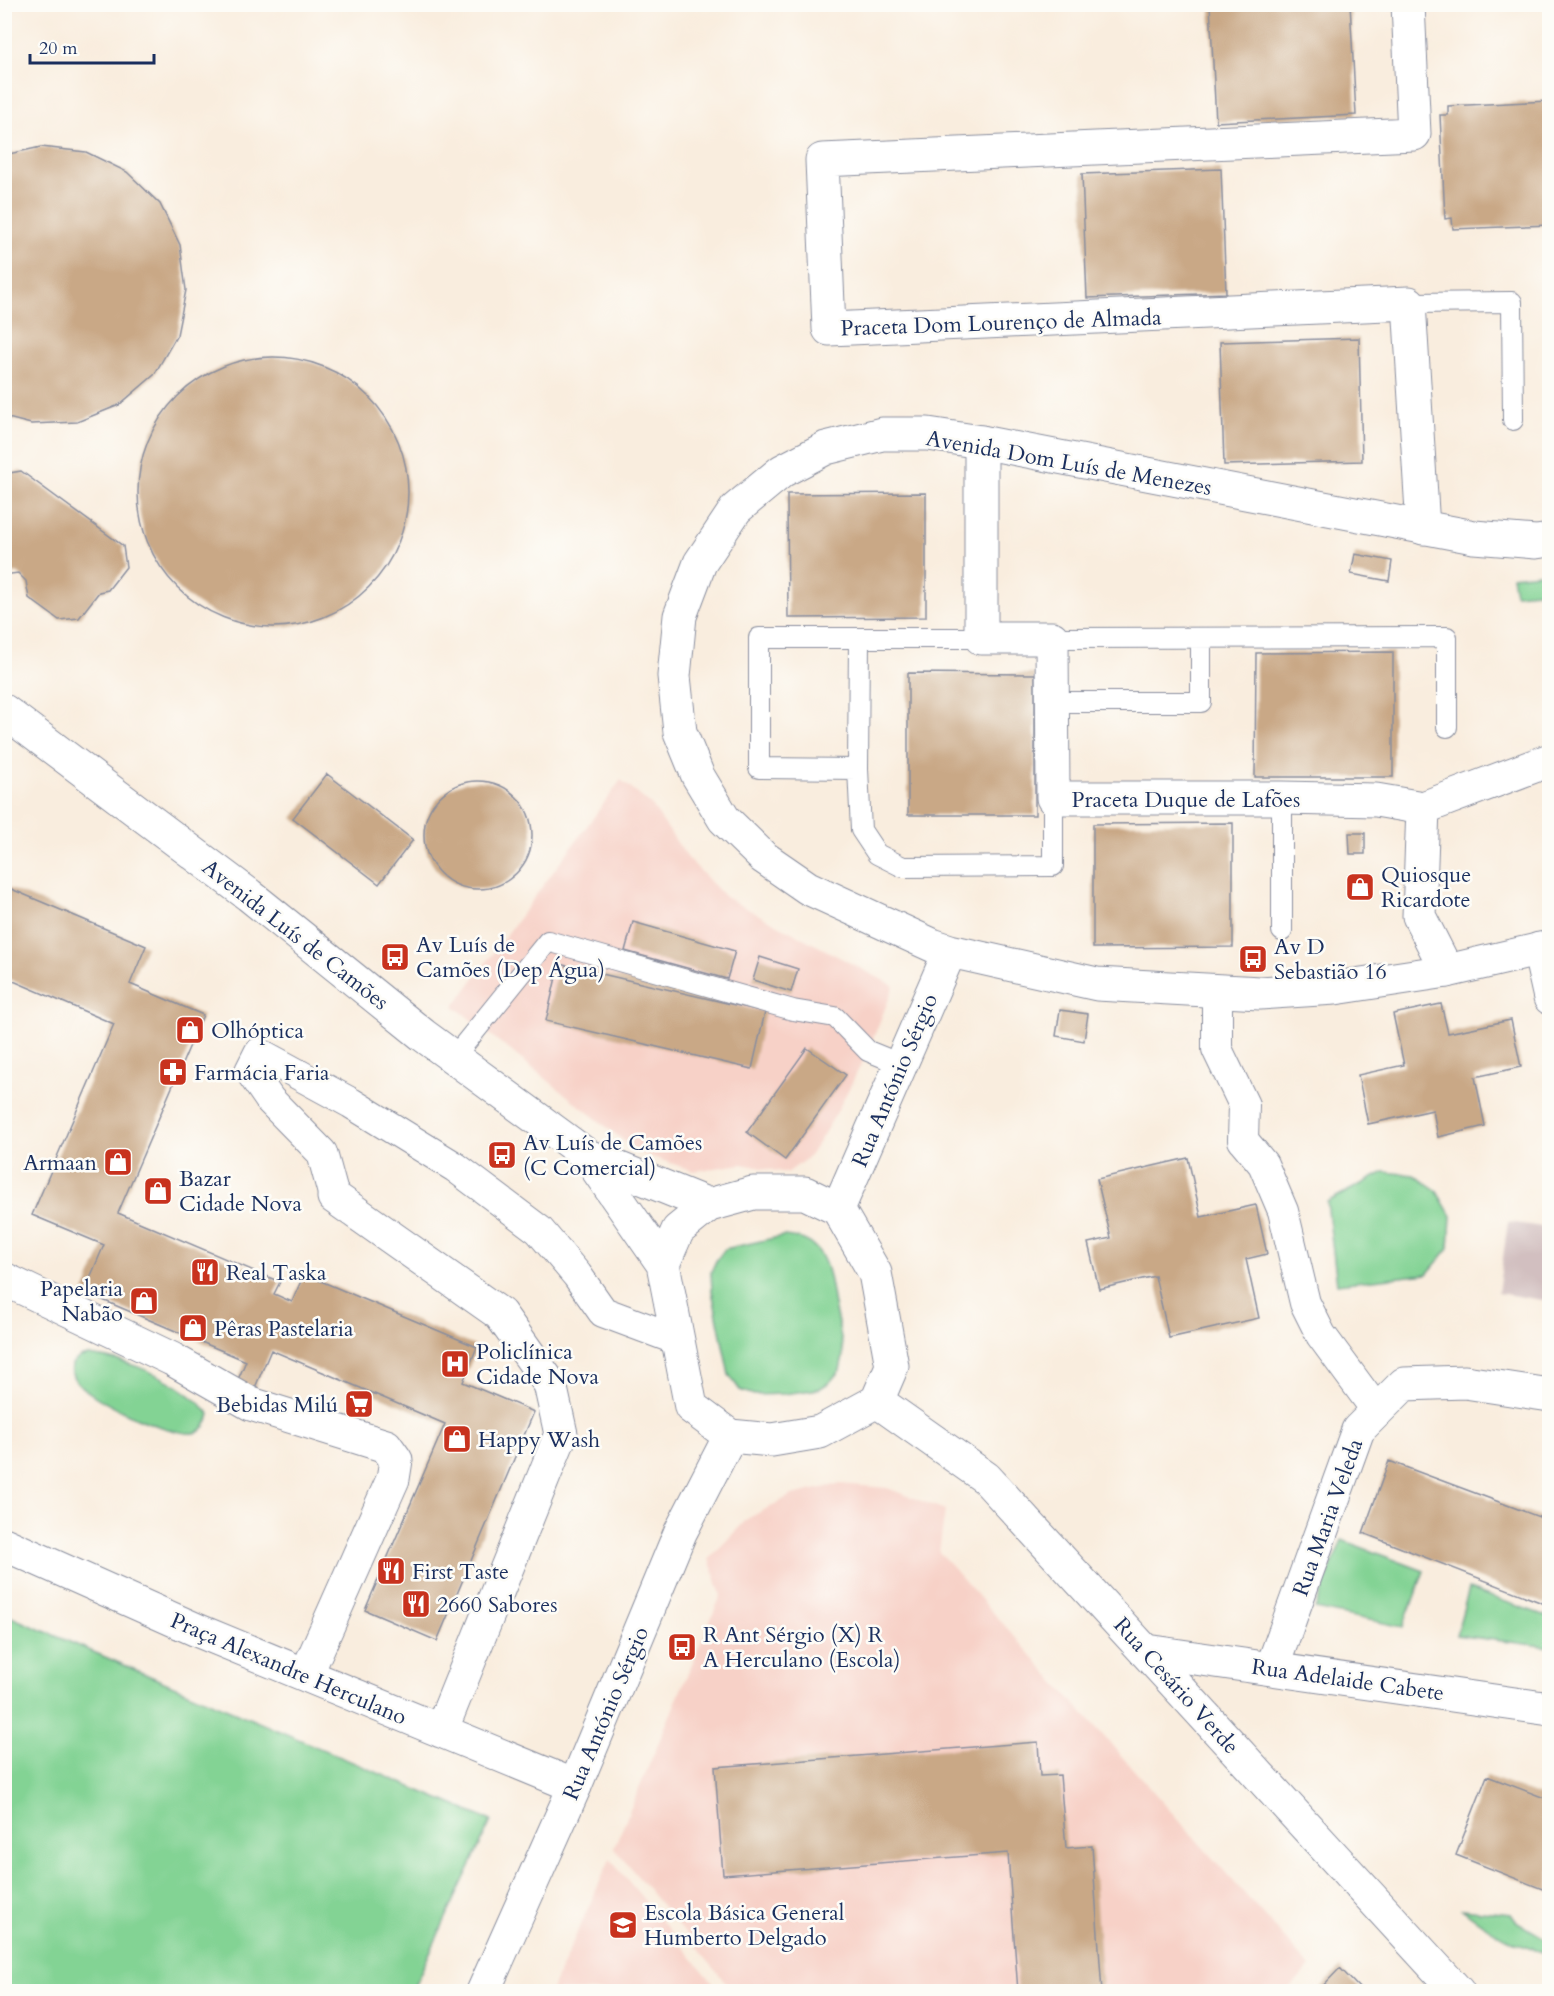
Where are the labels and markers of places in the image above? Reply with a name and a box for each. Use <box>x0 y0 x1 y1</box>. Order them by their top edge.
place label: Quiosque Ricardote <box>1381 860 1471 915</box>
shop icon: Quiosque Ricardote <box>1344 871 1376 903</box>
place label: Av Luís de Camões (Dep Água) <box>416 930 605 985</box>
place label: Av D Sebastião 16 <box>1274 932 1387 987</box>
bus stop icon: Av Luís de Camões (Dep Água) <box>379 941 411 973</box>
bus stop icon: Av D Sebastião 16 <box>1237 943 1269 975</box>
shop icon: Olhóptica <box>174 1014 206 1046</box>
place label: Olhóptica <box>211 1016 304 1046</box>
pharmacy icon: Farmácia Faria <box>157 1056 189 1088</box>
place label: Farmácia Faria <box>194 1058 330 1088</box>
place label: Av Luís de Camões (C Comercial) <box>523 1128 702 1183</box>
bus stop icon: Av Luís de Camões (C Comercial) <box>486 1139 518 1171</box>
shop icon: Armaan <box>102 1146 134 1178</box>
place label: Armaan <box>23 1148 97 1178</box>
place label: Bazar Cidade Nova <box>179 1164 303 1219</box>
shop icon: Bazar Cidade Nova <box>142 1175 174 1207</box>
restaurant icon: Real Taska <box>189 1256 221 1288</box>
place label: Real Taska <box>226 1258 327 1288</box>
place label: Papelaria Nabão <box>40 1274 123 1329</box>
shop icon: Papelaria Nabão <box>128 1285 160 1317</box>
shop icon: Pêras Pastelaria <box>177 1312 209 1344</box>
place label: Pêras Pastelaria <box>214 1314 354 1344</box>
place label: Policlínica Cidade Nova <box>476 1337 600 1392</box>
hospital icon: Policlínica Cidade Nova <box>439 1348 471 1380</box>
supermarket icon: Bebidas Milú <box>343 1388 375 1420</box>
place label: Bebidas Milú <box>216 1390 338 1420</box>
shop icon: Happy Wash <box>441 1423 473 1455</box>
place label: Happy Wash <box>478 1425 600 1455</box>
restaurant icon: First Taste <box>375 1555 407 1587</box>
place label: First Taste <box>412 1557 509 1587</box>
restaurant icon: 2660 Sabores <box>400 1588 432 1620</box>
place label: 2660 Sabores <box>437 1590 558 1620</box>
place label: R Ant Sérgio (X) R A Herculano (Escola) <box>703 1620 900 1675</box>
bus stop icon: R Ant Sérgio (X) R A Herculano (Escola) <box>666 1631 698 1663</box>
place label: Escola Básica General Humberto Delgado <box>644 1898 845 1953</box>
school or university icon: Escola Básica General Humberto Delgado <box>607 1909 639 1941</box>

